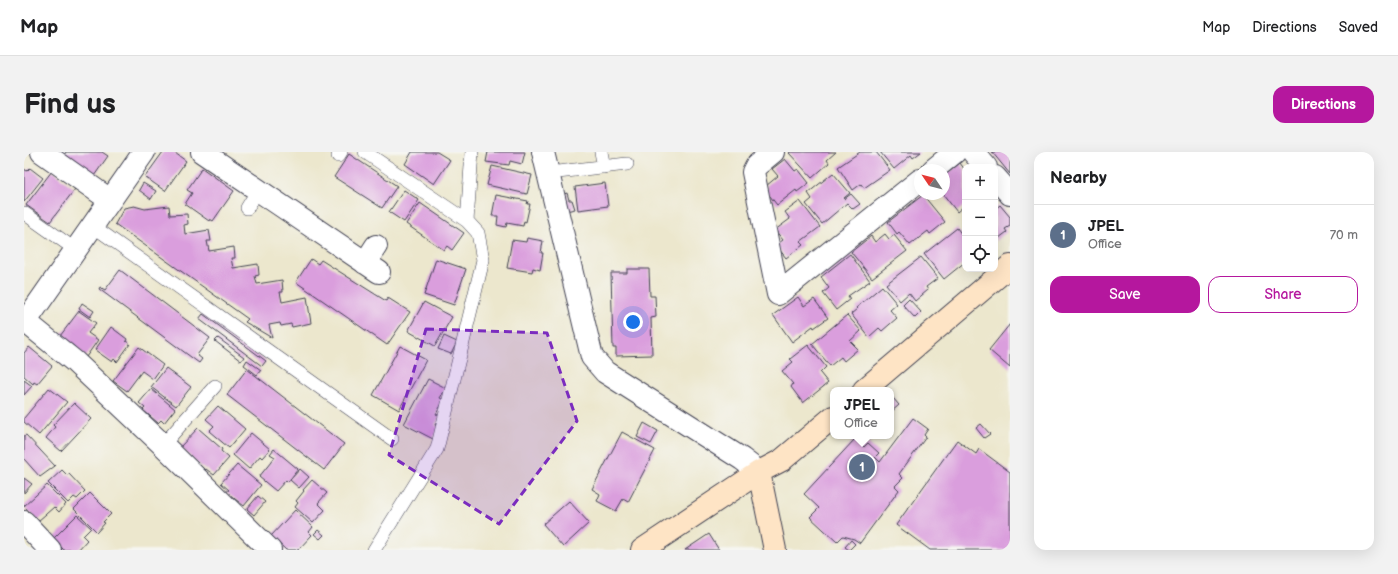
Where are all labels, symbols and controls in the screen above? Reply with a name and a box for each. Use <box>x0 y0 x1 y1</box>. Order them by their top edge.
text: Map <box>20 16 58 39</box>
text: Map <box>1202 19 1230 36</box>
text: Directions <box>1252 19 1317 36</box>
text: Saved <box>1339 19 1378 36</box>
button: Directions <box>1273 86 1374 123</box>
text: Find us <box>24 88 116 121</box>
north arrow <box>914 164 950 200</box>
map controls <box>962 164 998 272</box>
button: + <box>962 164 998 200</box>
text: Nearby <box>1050 168 1107 188</box>
button: − <box>962 200 998 236</box>
text: JPEL <box>1088 217 1124 236</box>
text: 1 <box>1060 227 1066 243</box>
text: 70 m <box>1330 227 1358 243</box>
button: locate <box>962 236 998 272</box>
text: Office <box>1088 236 1122 252</box>
button: Save <box>1050 276 1200 313</box>
button: Share <box>1208 276 1358 313</box>
your location <box>623 312 643 332</box>
popup <box>830 387 894 439</box>
text: JPEL <box>844 396 880 415</box>
text: Office <box>844 415 878 431</box>
pin: 1 <box>849 452 875 482</box>

